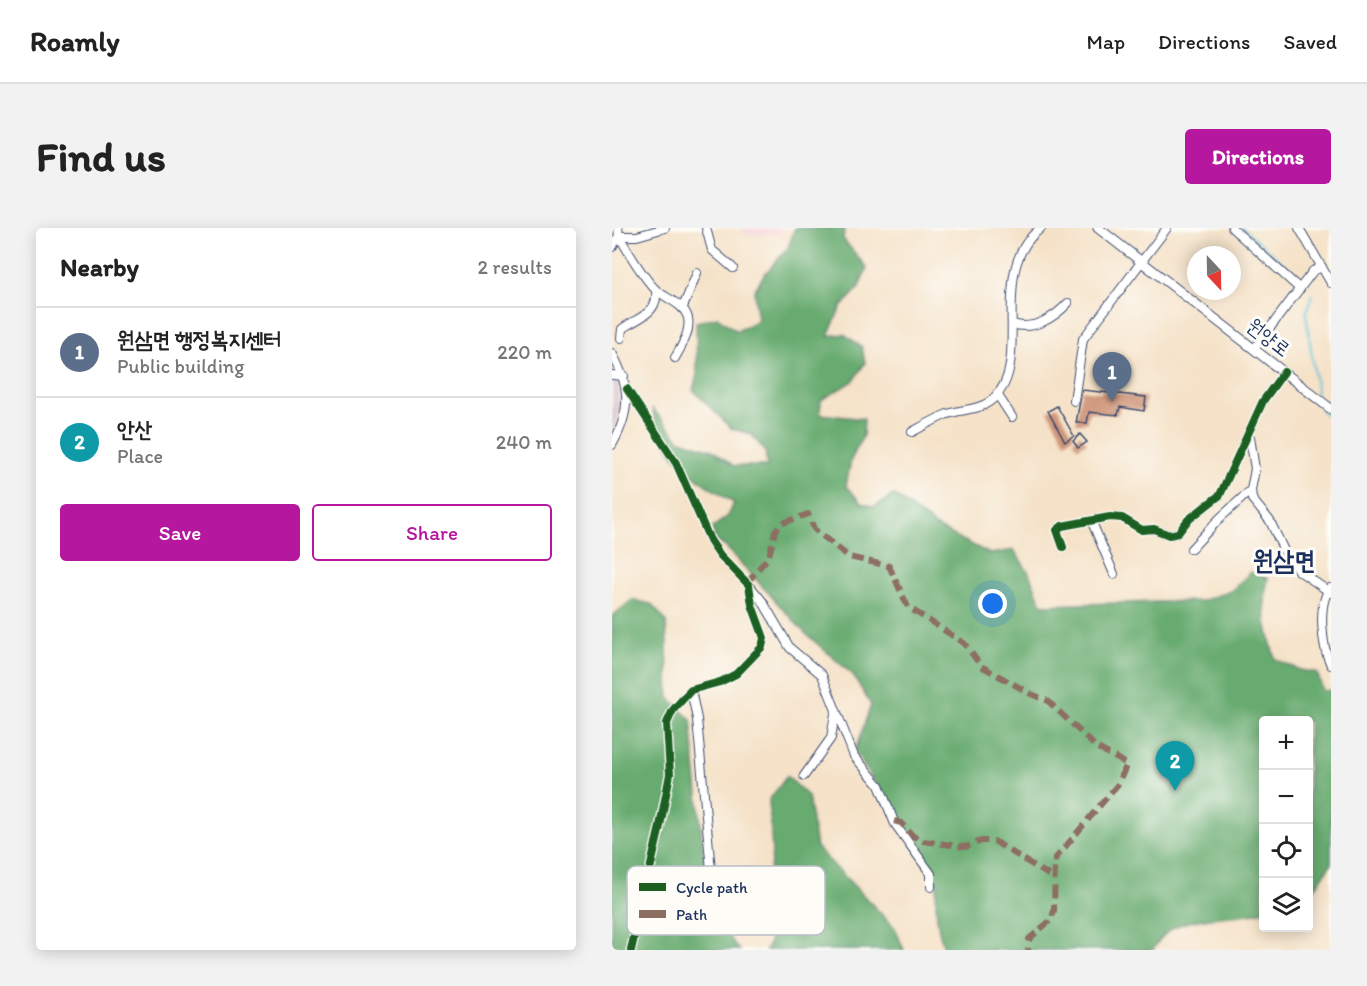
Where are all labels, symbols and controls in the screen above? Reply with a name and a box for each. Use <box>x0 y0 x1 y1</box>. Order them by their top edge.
text: Roamly <box>30 24 120 58</box>
text: Map <box>1087 29 1125 54</box>
text: Directions <box>1158 29 1250 54</box>
text: Saved <box>1283 29 1337 54</box>
button: Directions <box>1185 129 1331 184</box>
text: Find us <box>36 131 166 182</box>
north arrow <box>1187 246 1241 300</box>
text: Nearby <box>60 251 139 283</box>
text: 2 results <box>478 255 552 279</box>
street label: 원양로 <box>1243 313 1295 361</box>
text: 원삼면 행정복지센터 <box>117 326 281 353</box>
text: 1 <box>75 340 84 364</box>
text: 220 m <box>497 340 552 364</box>
pin: 1 <box>1092 352 1132 402</box>
text: Public building <box>117 354 244 378</box>
text: 안산 <box>117 416 152 443</box>
text: 2 <box>74 430 85 454</box>
text: 240 m <box>496 430 552 454</box>
text: Place <box>117 444 163 468</box>
button: Save <box>60 504 300 561</box>
button: Share <box>312 504 552 561</box>
district label: 원삼면 <box>1253 544 1315 576</box>
your location <box>978 589 1007 618</box>
map controls <box>1259 716 1313 932</box>
button: + <box>1259 716 1313 770</box>
pin: 2 <box>1156 742 1194 791</box>
button: − <box>1259 770 1313 824</box>
button: locate <box>1259 824 1313 878</box>
legend <box>627 866 825 935</box>
text: Cycle path <box>676 878 748 897</box>
button: layers <box>1259 878 1313 932</box>
text: Path <box>676 905 707 924</box>

